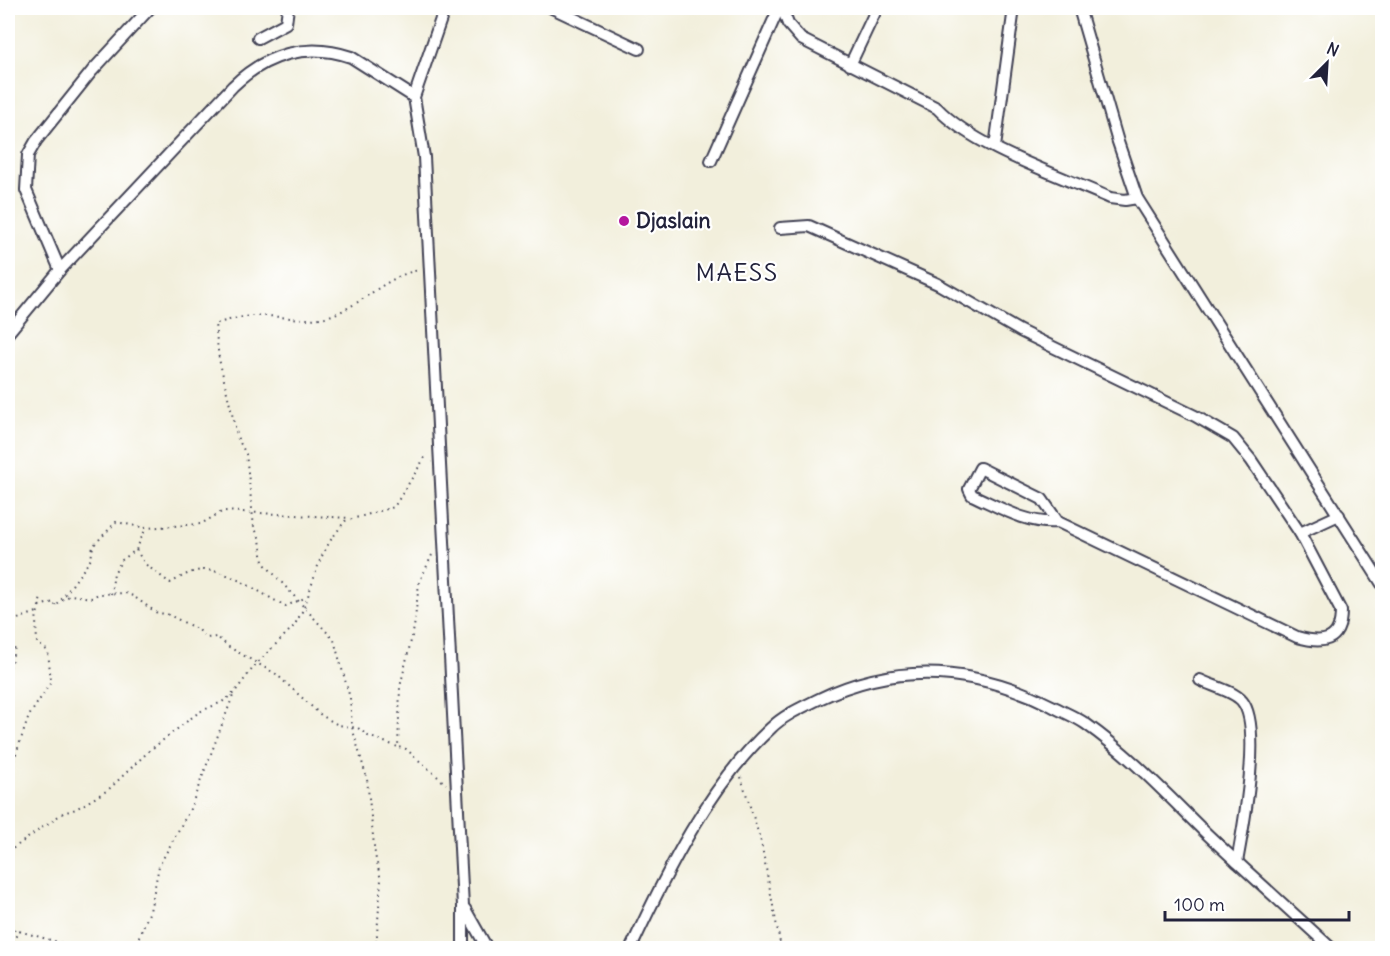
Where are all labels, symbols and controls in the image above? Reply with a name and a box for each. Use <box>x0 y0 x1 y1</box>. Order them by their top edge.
north arrow <box>1297 33 1357 93</box>
text: N <box>1324 38 1342 61</box>
place label: Djaslain <box>636 207 711 234</box>
marker: Djaslain <box>617 214 631 228</box>
district label: MAESS <box>695 257 779 287</box>
scale bar <box>1165 884 1350 922</box>
text: 100 m <box>1174 893 1225 916</box>

